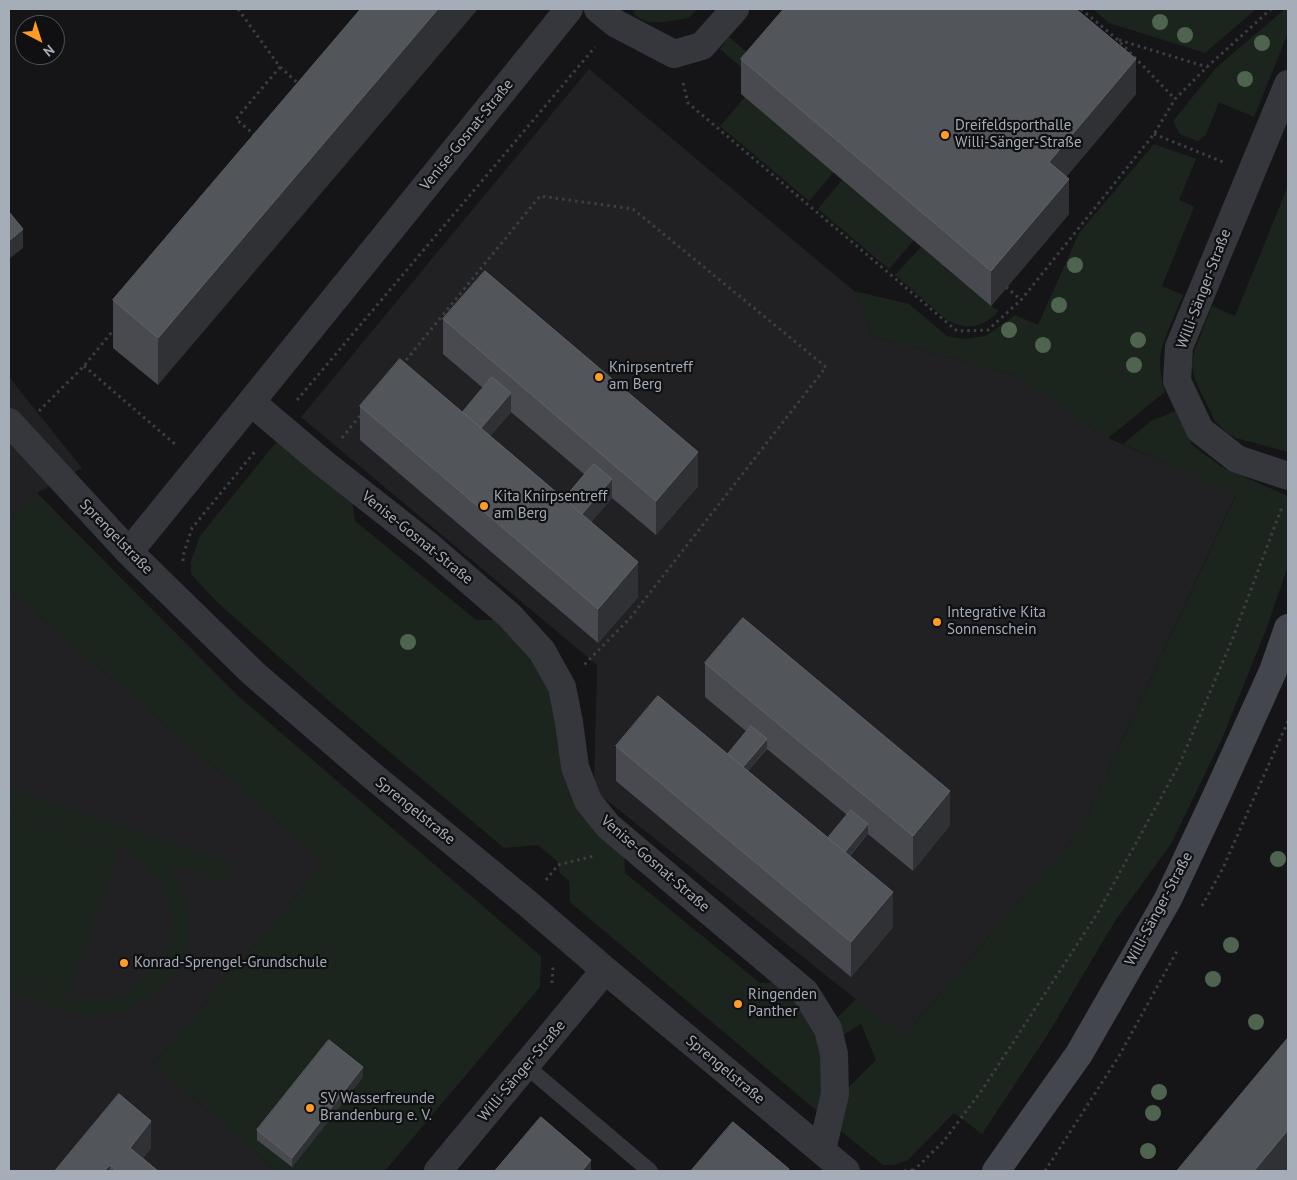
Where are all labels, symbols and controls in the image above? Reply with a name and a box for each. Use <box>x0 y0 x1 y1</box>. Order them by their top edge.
north arrow <box>15 15 65 65</box>
text: N <box>40 41 58 61</box>
street label: Venise-Gosnat-Straße <box>417 76 517 194</box>
place label: Dreifeldsporthalle Willi-Sänger-Straße <box>955 117 1081 152</box>
marker: Dreifeldsporthalle Willi-Sänger-Straße <box>939 129 951 141</box>
street label: Willi-Sänger-Straße <box>1173 227 1235 351</box>
place label: Knirpsentreff am Berg <box>609 359 693 394</box>
marker: Knirpsentreff am Berg <box>593 371 605 383</box>
street label: Venise-Gosnat-Straße <box>358 488 476 588</box>
place label: Kita Knirpsentreff am Berg <box>494 488 607 523</box>
street label: Sprengelstraße <box>76 496 156 578</box>
marker: Kita Knirpsentreff am Berg <box>478 500 490 512</box>
place label: Integrative Kita Sonnenschein <box>947 604 1046 639</box>
marker: Integrative Kita Sonnenschein <box>931 616 943 628</box>
street label: Sprengelstraße <box>371 773 459 849</box>
street label: Venise-Gosnat-Straße <box>597 812 713 916</box>
street label: Willi-Sänger-Straße <box>1121 849 1197 969</box>
place label: Konrad-Sprengel-Grundschule <box>134 954 327 972</box>
marker: Konrad-Sprengel-Grundschule <box>118 957 130 969</box>
place label: Ringenden Panther <box>748 986 817 1021</box>
marker: Ringenden Panther <box>732 998 744 1010</box>
street label: Willi-Sänger-Straße <box>474 1017 570 1125</box>
street label: Sprengelstraße <box>682 1032 768 1108</box>
place label: SV Wasserfreunde Brandenburg e. V. <box>320 1090 435 1125</box>
marker: SV Wasserfreunde Brandenburg e. V. <box>304 1102 316 1114</box>

